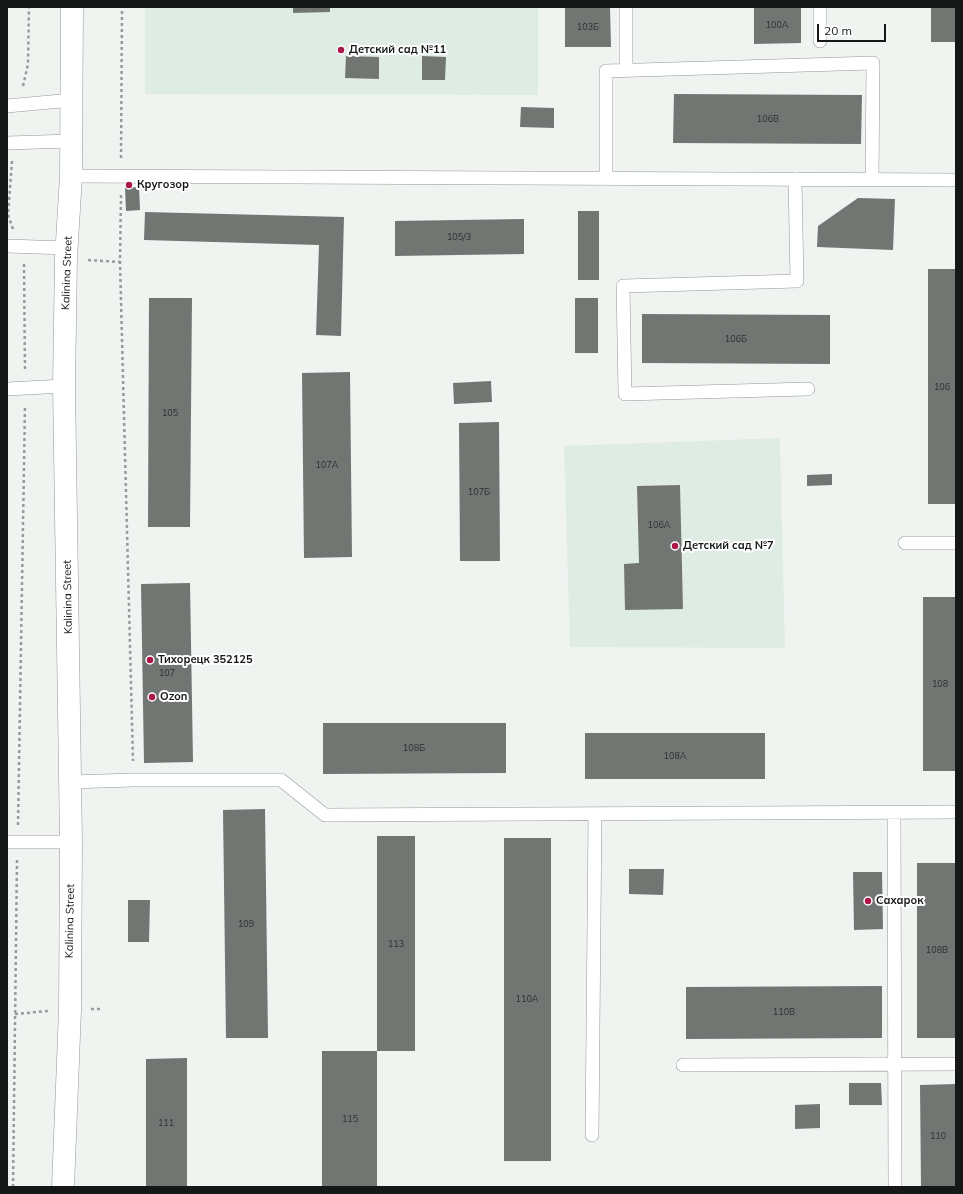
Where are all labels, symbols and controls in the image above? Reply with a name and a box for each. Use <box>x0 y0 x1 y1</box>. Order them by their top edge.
scale bar <box>819 16 888 42</box>
house number: 100А <box>766 20 788 30</box>
house number: 103Б <box>577 22 599 32</box>
text: 20 m <box>824 23 852 38</box>
place label: Детский сад №11 <box>349 43 446 57</box>
marker: Детский сад №11 <box>336 45 346 55</box>
house number: 106В <box>757 114 779 124</box>
place label: Кругозор <box>137 178 189 192</box>
marker: Кругозор <box>124 180 134 190</box>
house number: 105/3 <box>447 232 471 242</box>
street label: Kalinina Street <box>59 236 75 310</box>
house number: 106Б <box>725 334 747 344</box>
house number: 106 <box>934 382 950 392</box>
house number: 105 <box>162 408 178 418</box>
house number: 107А <box>316 460 338 470</box>
house number: 107Б <box>468 487 490 497</box>
house number: 106А <box>648 520 670 530</box>
place label: Детский сад №7 <box>683 539 774 553</box>
marker: Детский сад №7 <box>670 541 680 551</box>
street label: Kalinina Street <box>61 560 75 634</box>
place label: Тихорецк 352125 <box>158 653 252 667</box>
marker: Тихорецк 352125 <box>145 655 155 665</box>
house number: 107 <box>159 668 175 678</box>
house number: 108 <box>932 679 948 689</box>
place label: Ozon <box>160 690 187 704</box>
marker: Ozon <box>147 692 157 702</box>
house number: 108Б <box>403 743 425 753</box>
house number: 108А <box>664 751 686 761</box>
street label: Kalinina Street <box>63 884 77 958</box>
place label: Сахарок <box>876 894 923 908</box>
marker: Сахарок <box>863 896 873 906</box>
house number: 109 <box>238 919 254 929</box>
house number: 113 <box>388 939 404 949</box>
house number: 108В <box>926 945 948 955</box>
house number: 110А <box>516 994 538 1004</box>
house number: 110В <box>773 1007 795 1017</box>
house number: 115 <box>342 1114 358 1124</box>
house number: 111 <box>158 1118 174 1128</box>
house number: 110 <box>930 1131 946 1141</box>

